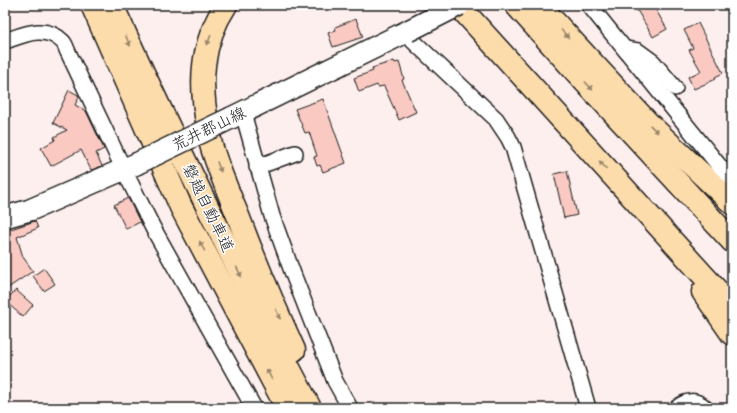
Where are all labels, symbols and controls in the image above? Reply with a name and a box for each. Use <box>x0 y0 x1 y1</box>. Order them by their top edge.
one-way arrow <box>560 29 570 39</box>
one-way arrow <box>205 34 211 46</box>
one-way arrow <box>125 35 131 46</box>
one-way arrow <box>584 82 593 91</box>
street label: 荒井郡山線 <box>169 102 249 156</box>
one-way arrow <box>649 124 659 134</box>
street label: 磐越自動車道 <box>178 160 238 256</box>
one-way arrow <box>598 160 608 170</box>
one-way arrow <box>217 161 223 173</box>
one-way arrow <box>199 240 205 252</box>
one-way arrow <box>236 266 242 277</box>
one-way arrow <box>275 308 281 319</box>
one-way arrow <box>266 368 272 379</box>

